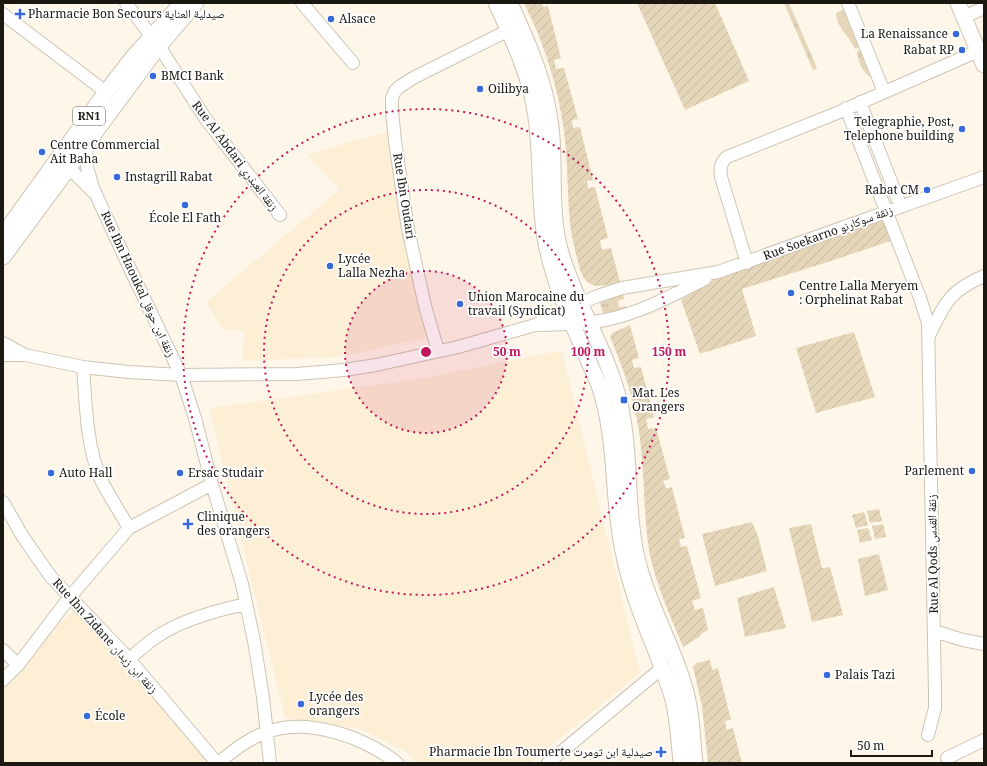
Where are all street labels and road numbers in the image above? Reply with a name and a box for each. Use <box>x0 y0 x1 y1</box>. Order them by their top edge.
street label: Rue Al Abdari زنقة العبدري <box>185 97 283 217</box>
road number: RN1 <box>73 107 105 125</box>
street label: Rue Ibn Oudari <box>385 152 420 241</box>
street label: Rue Soekarno زنقة سوكارنو <box>761 201 897 268</box>
street label: Rue Ibn Haoukal زنقة ابن حوقل <box>93 208 180 362</box>
street label: Rue Al Qods زنقة القدس <box>923 494 946 614</box>
street label: Rue Ibn Zidane زنقة ابن زيدان <box>46 574 162 700</box>

